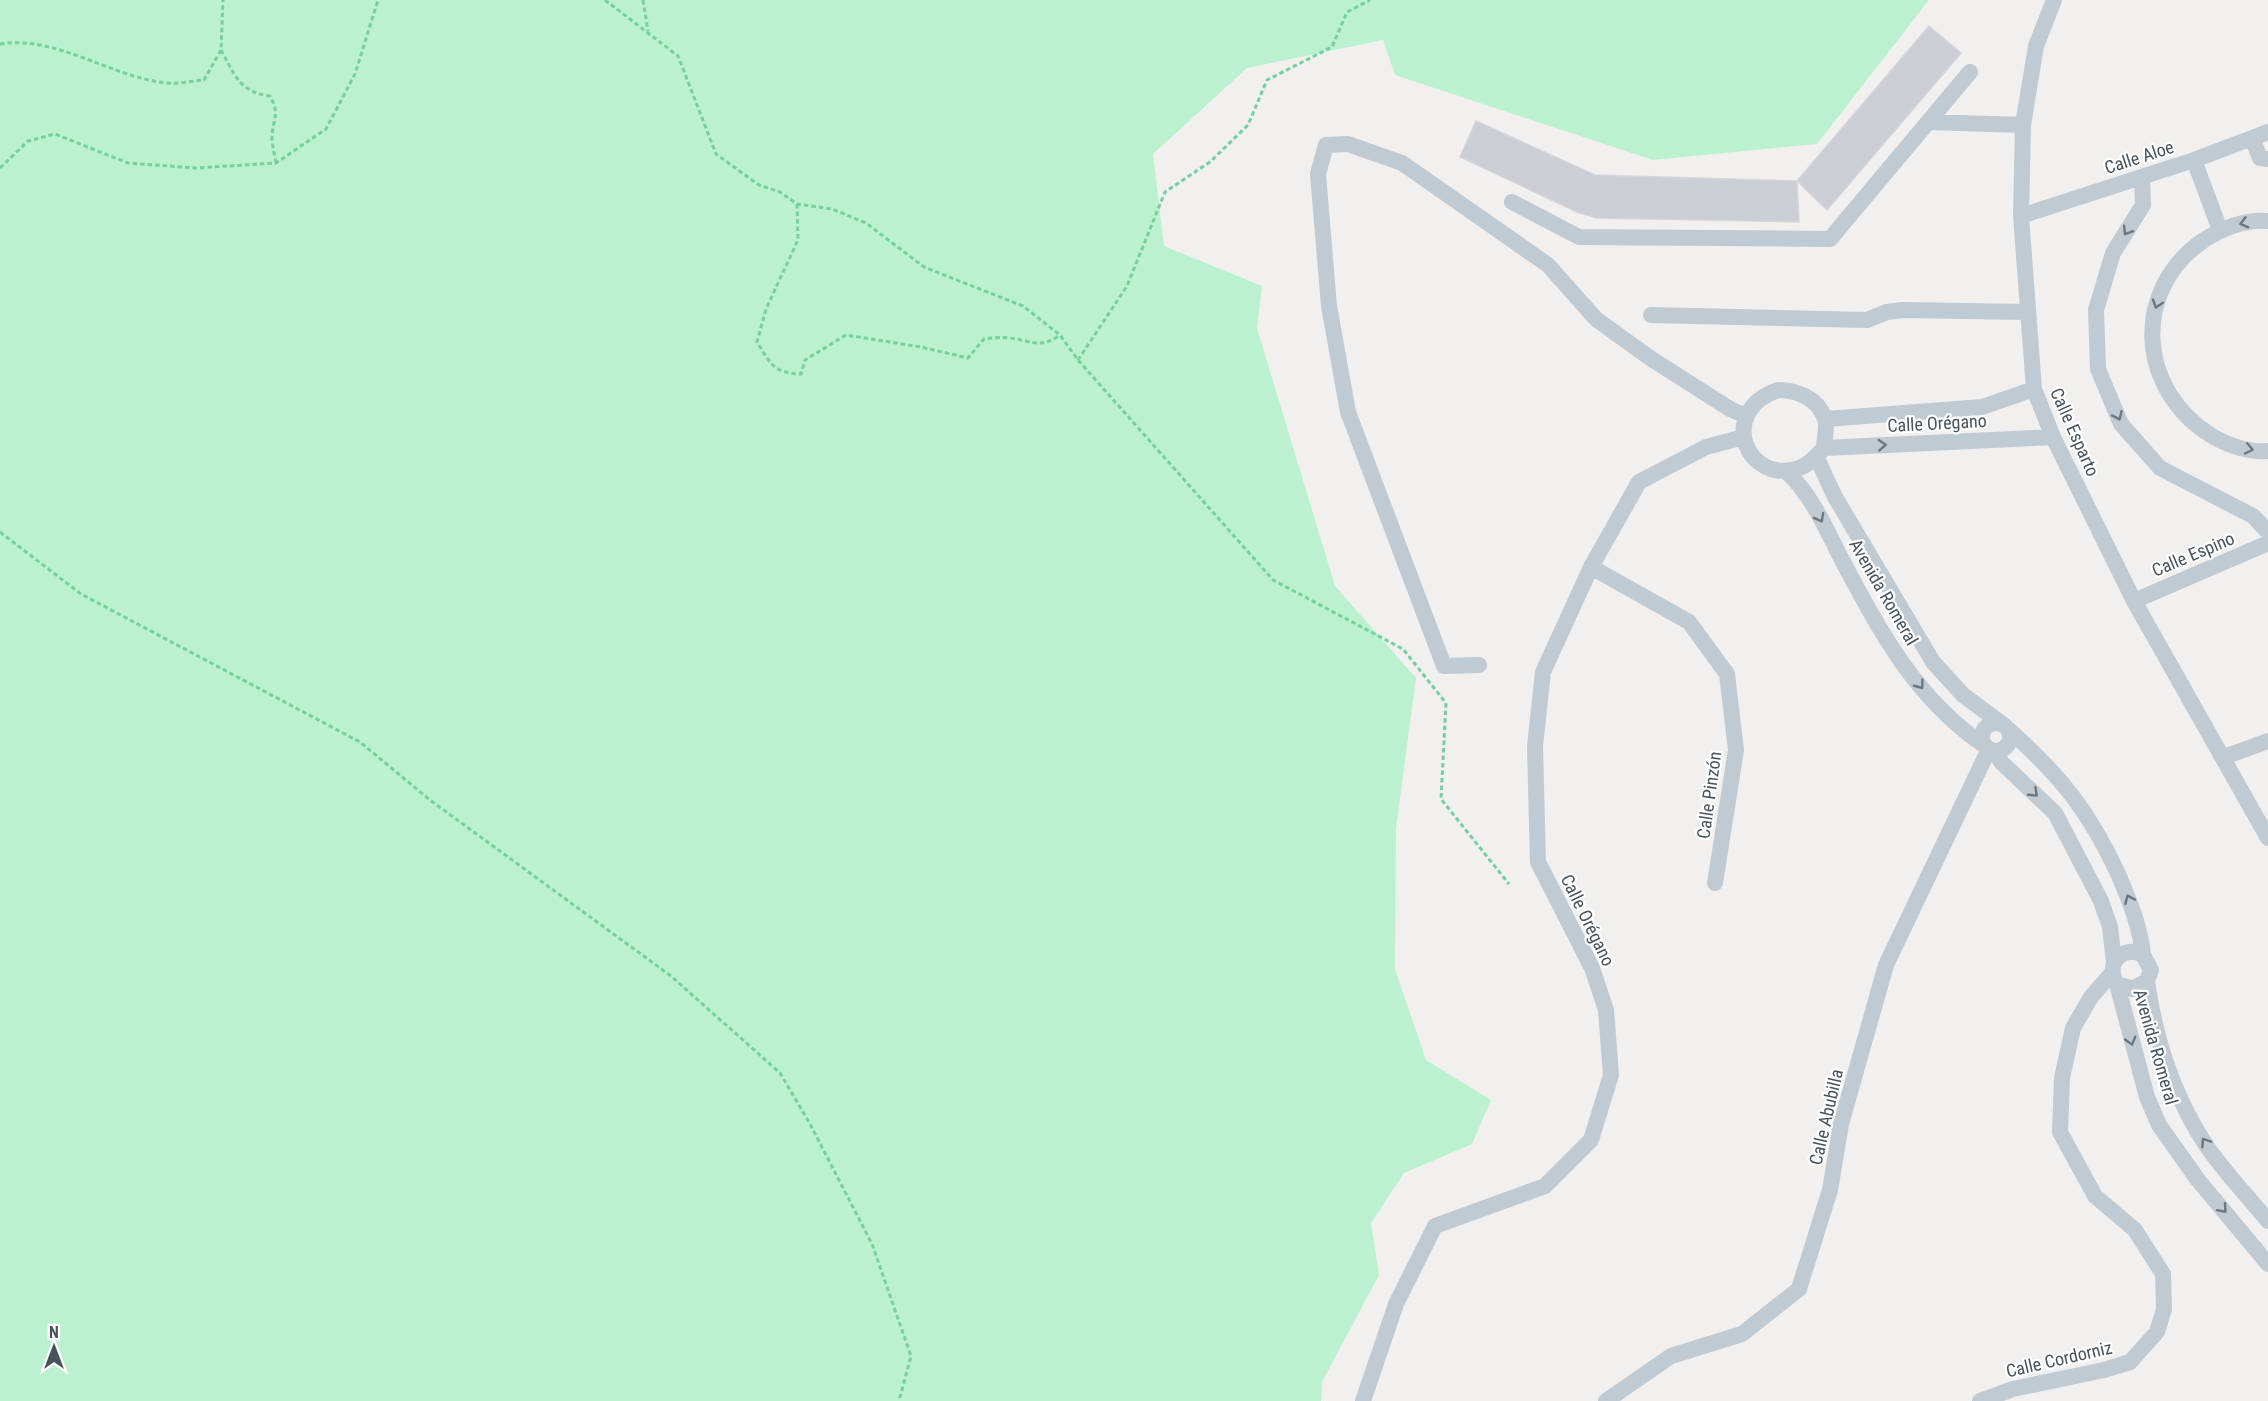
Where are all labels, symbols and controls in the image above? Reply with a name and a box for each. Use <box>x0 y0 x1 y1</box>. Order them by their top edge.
street label: Calle Aloe <box>2102 136 2176 178</box>
one-way arrow <box>2239 216 2249 229</box>
one-way arrow <box>2122 225 2134 235</box>
one-way arrow <box>2152 298 2164 309</box>
street label: Calle Esparto <box>2046 385 2104 479</box>
one-way arrow <box>2111 409 2123 420</box>
street label: Calle Orégano <box>1887 410 1987 436</box>
one-way arrow <box>1878 439 1887 452</box>
one-way arrow <box>2243 441 2253 454</box>
one-way arrow <box>1813 512 1824 523</box>
street label: Calle Espino <box>2149 527 2237 581</box>
street label: Avenida Romeral <box>1845 535 1923 649</box>
one-way arrow <box>1912 679 1923 690</box>
street label: Calle Pinzón <box>1692 750 1726 840</box>
one-way arrow <box>2027 786 2037 797</box>
street label: Calle Orégano <box>1557 871 1619 969</box>
one-way arrow <box>2124 894 2136 905</box>
street label: Avenida Romeral <box>2130 987 2182 1107</box>
one-way arrow <box>2124 1035 2136 1045</box>
street label: Calle Abubilla <box>1805 1067 1847 1167</box>
one-way arrow <box>2201 1138 2212 1149</box>
one-way arrow <box>2215 1202 2226 1213</box>
north arrow <box>24 1317 84 1377</box>
text: N <box>49 1323 59 1342</box>
street label: Calle Cordorniz <box>2004 1337 2114 1381</box>

